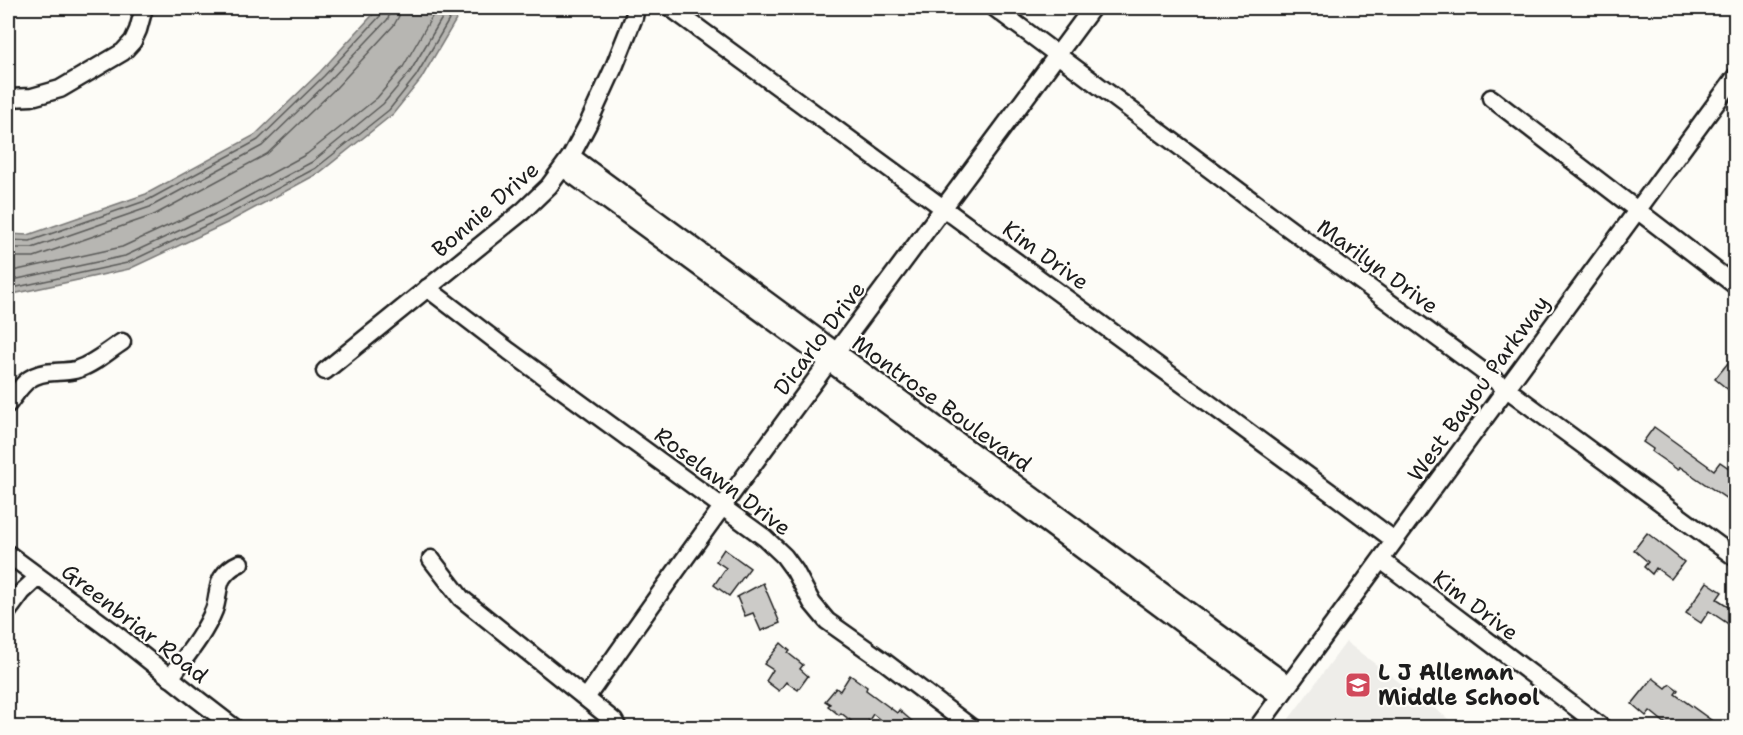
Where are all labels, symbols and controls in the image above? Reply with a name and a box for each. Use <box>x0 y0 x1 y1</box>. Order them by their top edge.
street label: Bonnie Drive <box>426 155 545 264</box>
street label: Marilyn Drive <box>1311 212 1444 320</box>
street label: Kim Drive <box>997 214 1095 297</box>
street label: Dicarlo Drive <box>767 276 872 401</box>
street label: West Bayou Parkway <box>1401 289 1556 487</box>
street label: Montrose Boulevard <box>846 328 1037 478</box>
street label: Roselawn Drive <box>648 420 797 542</box>
street label: Greenbriar Road <box>55 557 214 690</box>
street label: Kim Drive <box>1427 564 1524 647</box>
place label: L J Alleman Middle School <box>1378 658 1540 712</box>
school or university icon: L J Alleman Middle School <box>1343 670 1373 700</box>

